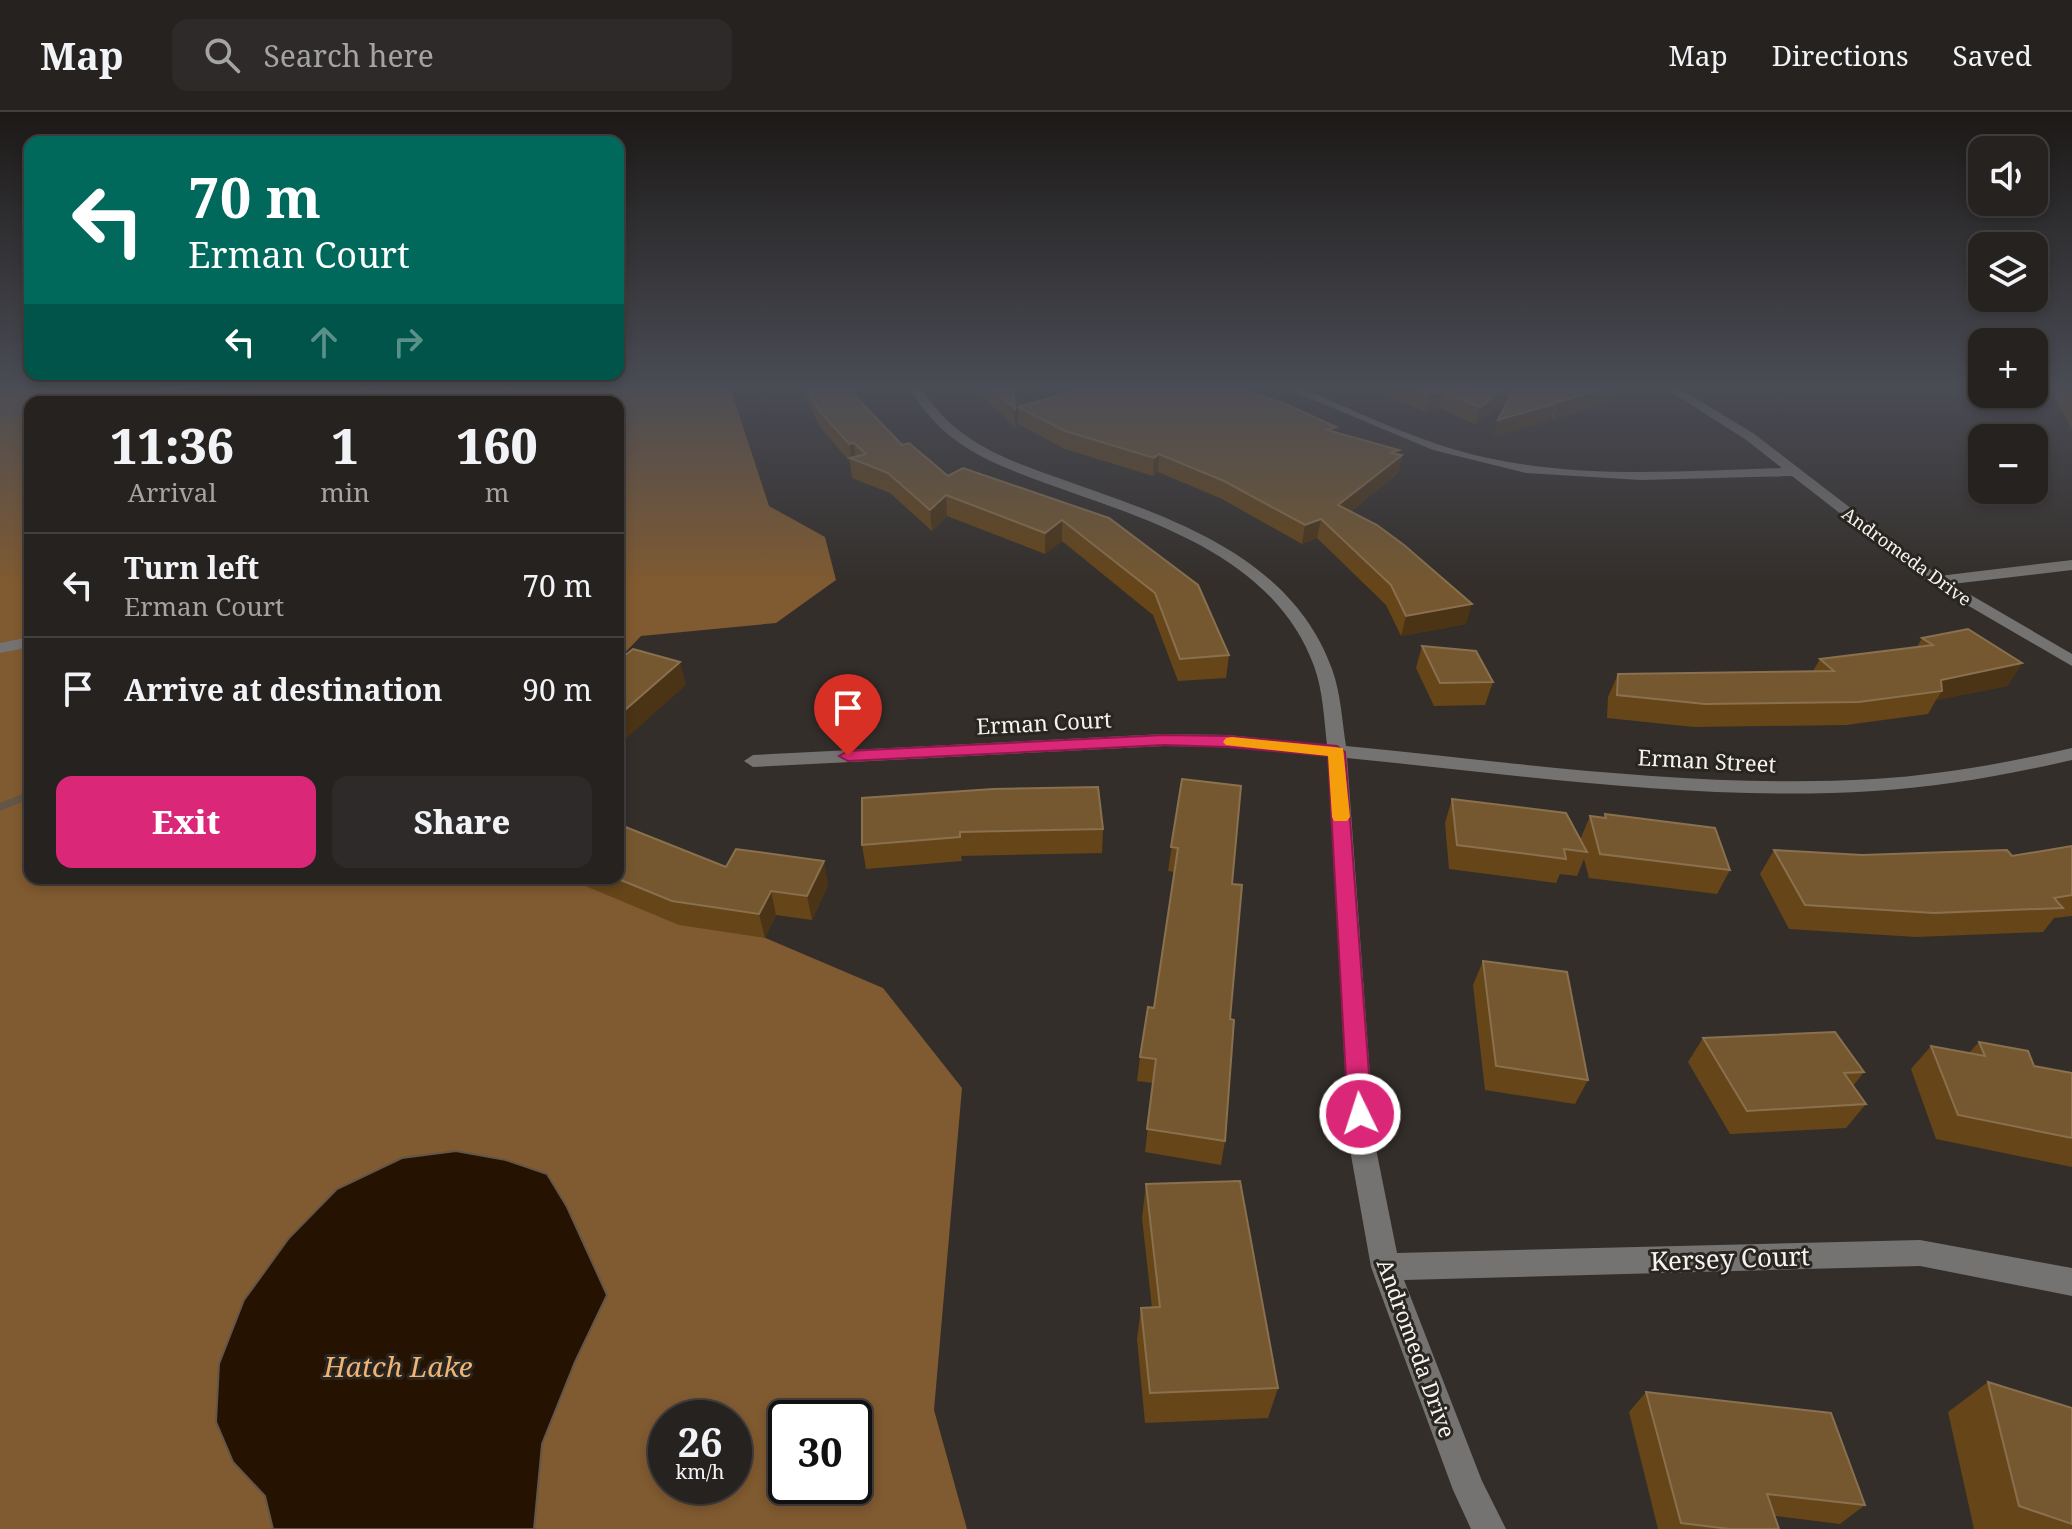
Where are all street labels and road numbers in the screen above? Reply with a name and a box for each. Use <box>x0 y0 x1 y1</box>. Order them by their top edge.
street label: Andromeda Drive <box>1838 501 1976 611</box>
street label: Erman Court <box>976 703 1113 741</box>
street label: Erman Street <box>1637 741 1777 779</box>
street label: Kersey Court <box>1650 1237 1810 1279</box>
street label: Andromeda Drive <box>1371 1254 1463 1442</box>

